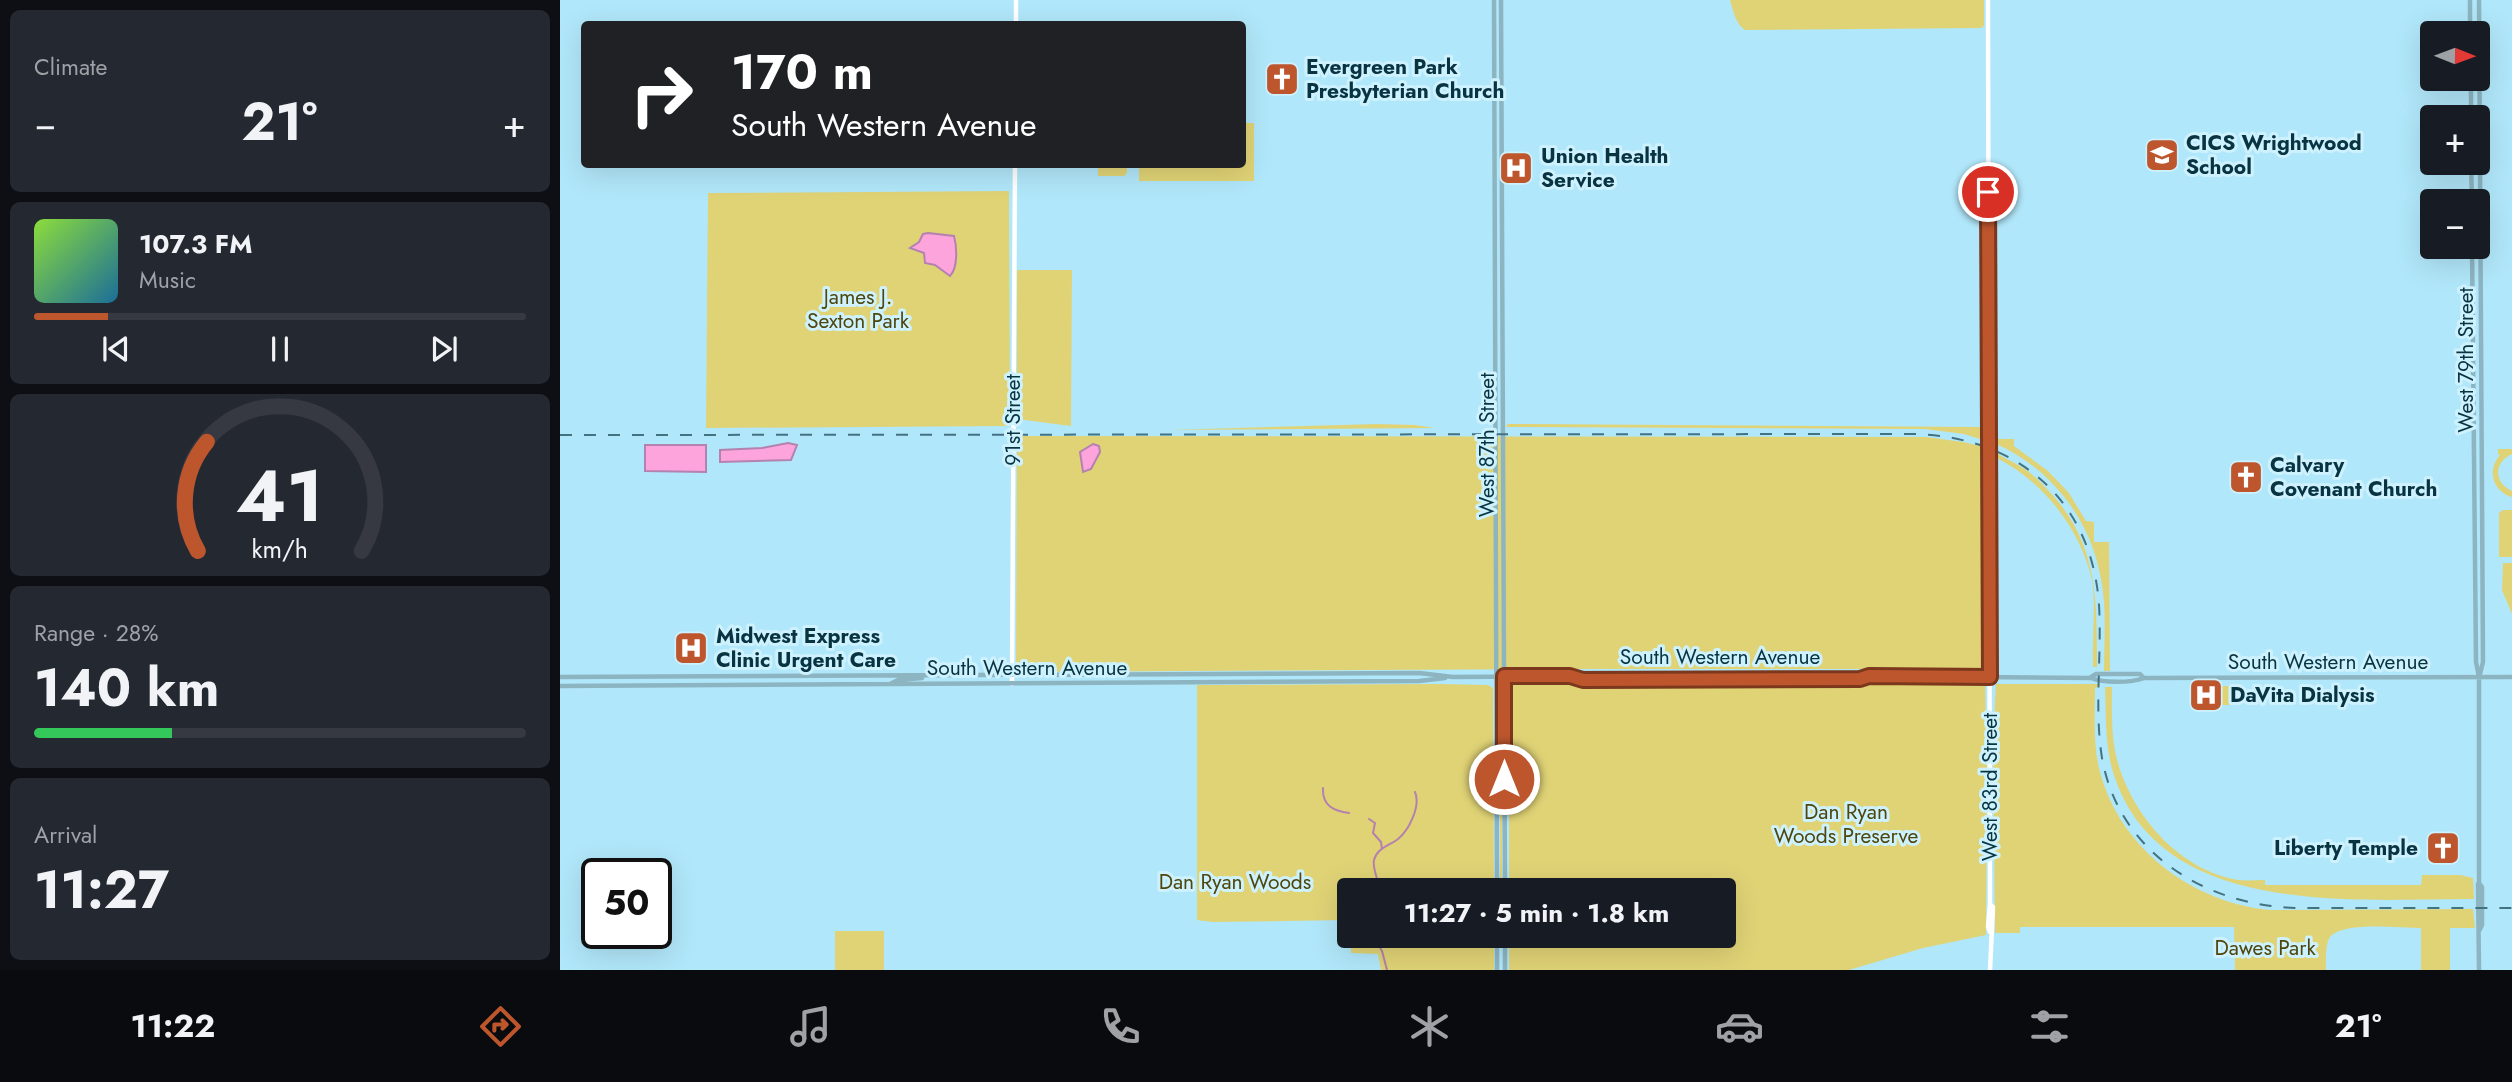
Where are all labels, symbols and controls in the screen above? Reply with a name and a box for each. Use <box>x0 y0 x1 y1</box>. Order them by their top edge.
north arrow <box>2420 21 2490 91</box>
map controls <box>2420 21 2490 259</box>
text: 170 m <box>731 37 873 107</box>
icon: right <box>616 49 707 140</box>
text: Climate <box>34 50 107 84</box>
place label: Evergreen Park Presbyterian Church <box>1306 52 1504 106</box>
church icon: Evergreen Park Presbyterian Church <box>1263 60 1301 98</box>
text: 21° <box>242 84 318 160</box>
text: − <box>34 96 56 151</box>
text: + <box>503 96 526 151</box>
text: South Western Avenue <box>731 102 1037 148</box>
button: + <box>2420 105 2490 175</box>
place label: CICS Wrightwood School <box>2186 128 2362 182</box>
school or university icon: CICS Wrightwood School <box>2143 136 2181 174</box>
place label: Union Health Service <box>1541 141 1669 195</box>
hospital icon: Union Health Service <box>1497 149 1535 187</box>
pin <box>1958 162 2018 222</box>
icon: arrive <box>1969 173 2007 211</box>
button: − <box>2420 189 2490 259</box>
text: 107.3 FM <box>139 225 252 263</box>
text: Music <box>139 263 196 297</box>
park label: James J. Sexton Park <box>807 282 910 336</box>
street label: West 79th Street <box>2451 287 2481 433</box>
icon: previous <box>97 330 135 368</box>
icon: pause <box>261 330 299 368</box>
icon: next <box>425 330 463 368</box>
street label: West 87th Street <box>1472 373 1502 517</box>
street label: 91st Street <box>998 374 1028 466</box>
text: 41 <box>236 443 324 548</box>
place label: Calvary Covenant Church <box>2270 450 2437 504</box>
church icon: Calvary Covenant Church <box>2227 458 2265 496</box>
text: km/h <box>252 531 308 567</box>
text: Range · 28% <box>34 616 159 650</box>
place label: Midwest Express Clinic Urgent Care <box>716 621 896 675</box>
hospital icon: Midwest Express Clinic Urgent Care <box>672 629 710 667</box>
street label: South Western Avenue <box>1620 642 1820 672</box>
street label: South Western Avenue <box>2228 647 2428 677</box>
text: 140 km <box>34 650 219 726</box>
street label: South Western Avenue <box>927 653 1127 683</box>
hospital icon: DaVita Dialysis <box>2187 676 2225 714</box>
place label: DaVita Dialysis <box>2230 680 2375 710</box>
street label: West 83rd Street <box>1975 713 2005 861</box>
position arrow <box>1467 742 1541 816</box>
park label: Dan Ryan Woods Preserve <box>1774 797 1918 851</box>
text: Arrival <box>34 818 97 852</box>
church icon: Liberty Temple <box>2424 829 2462 867</box>
place label: Liberty Temple <box>2274 833 2418 863</box>
text: 11:27 <box>34 852 169 928</box>
speed limit sign: 50 <box>581 858 672 949</box>
park label: Dan Ryan Woods <box>1159 867 1311 897</box>
text: 11:27 · 5 min · 1.8 km <box>1404 894 1669 932</box>
park label: Dawes Park <box>2214 933 2316 963</box>
icon: directions <box>476 1002 525 1051</box>
icon: music <box>786 1002 835 1051</box>
icon: phone <box>1096 1002 1145 1051</box>
icon: climate <box>1405 1002 1454 1051</box>
icon: car <box>1715 1002 1764 1051</box>
icon: filters <box>2025 1002 2074 1051</box>
text: 11:22 <box>130 1003 215 1049</box>
text: 21° <box>2335 1003 2382 1049</box>

